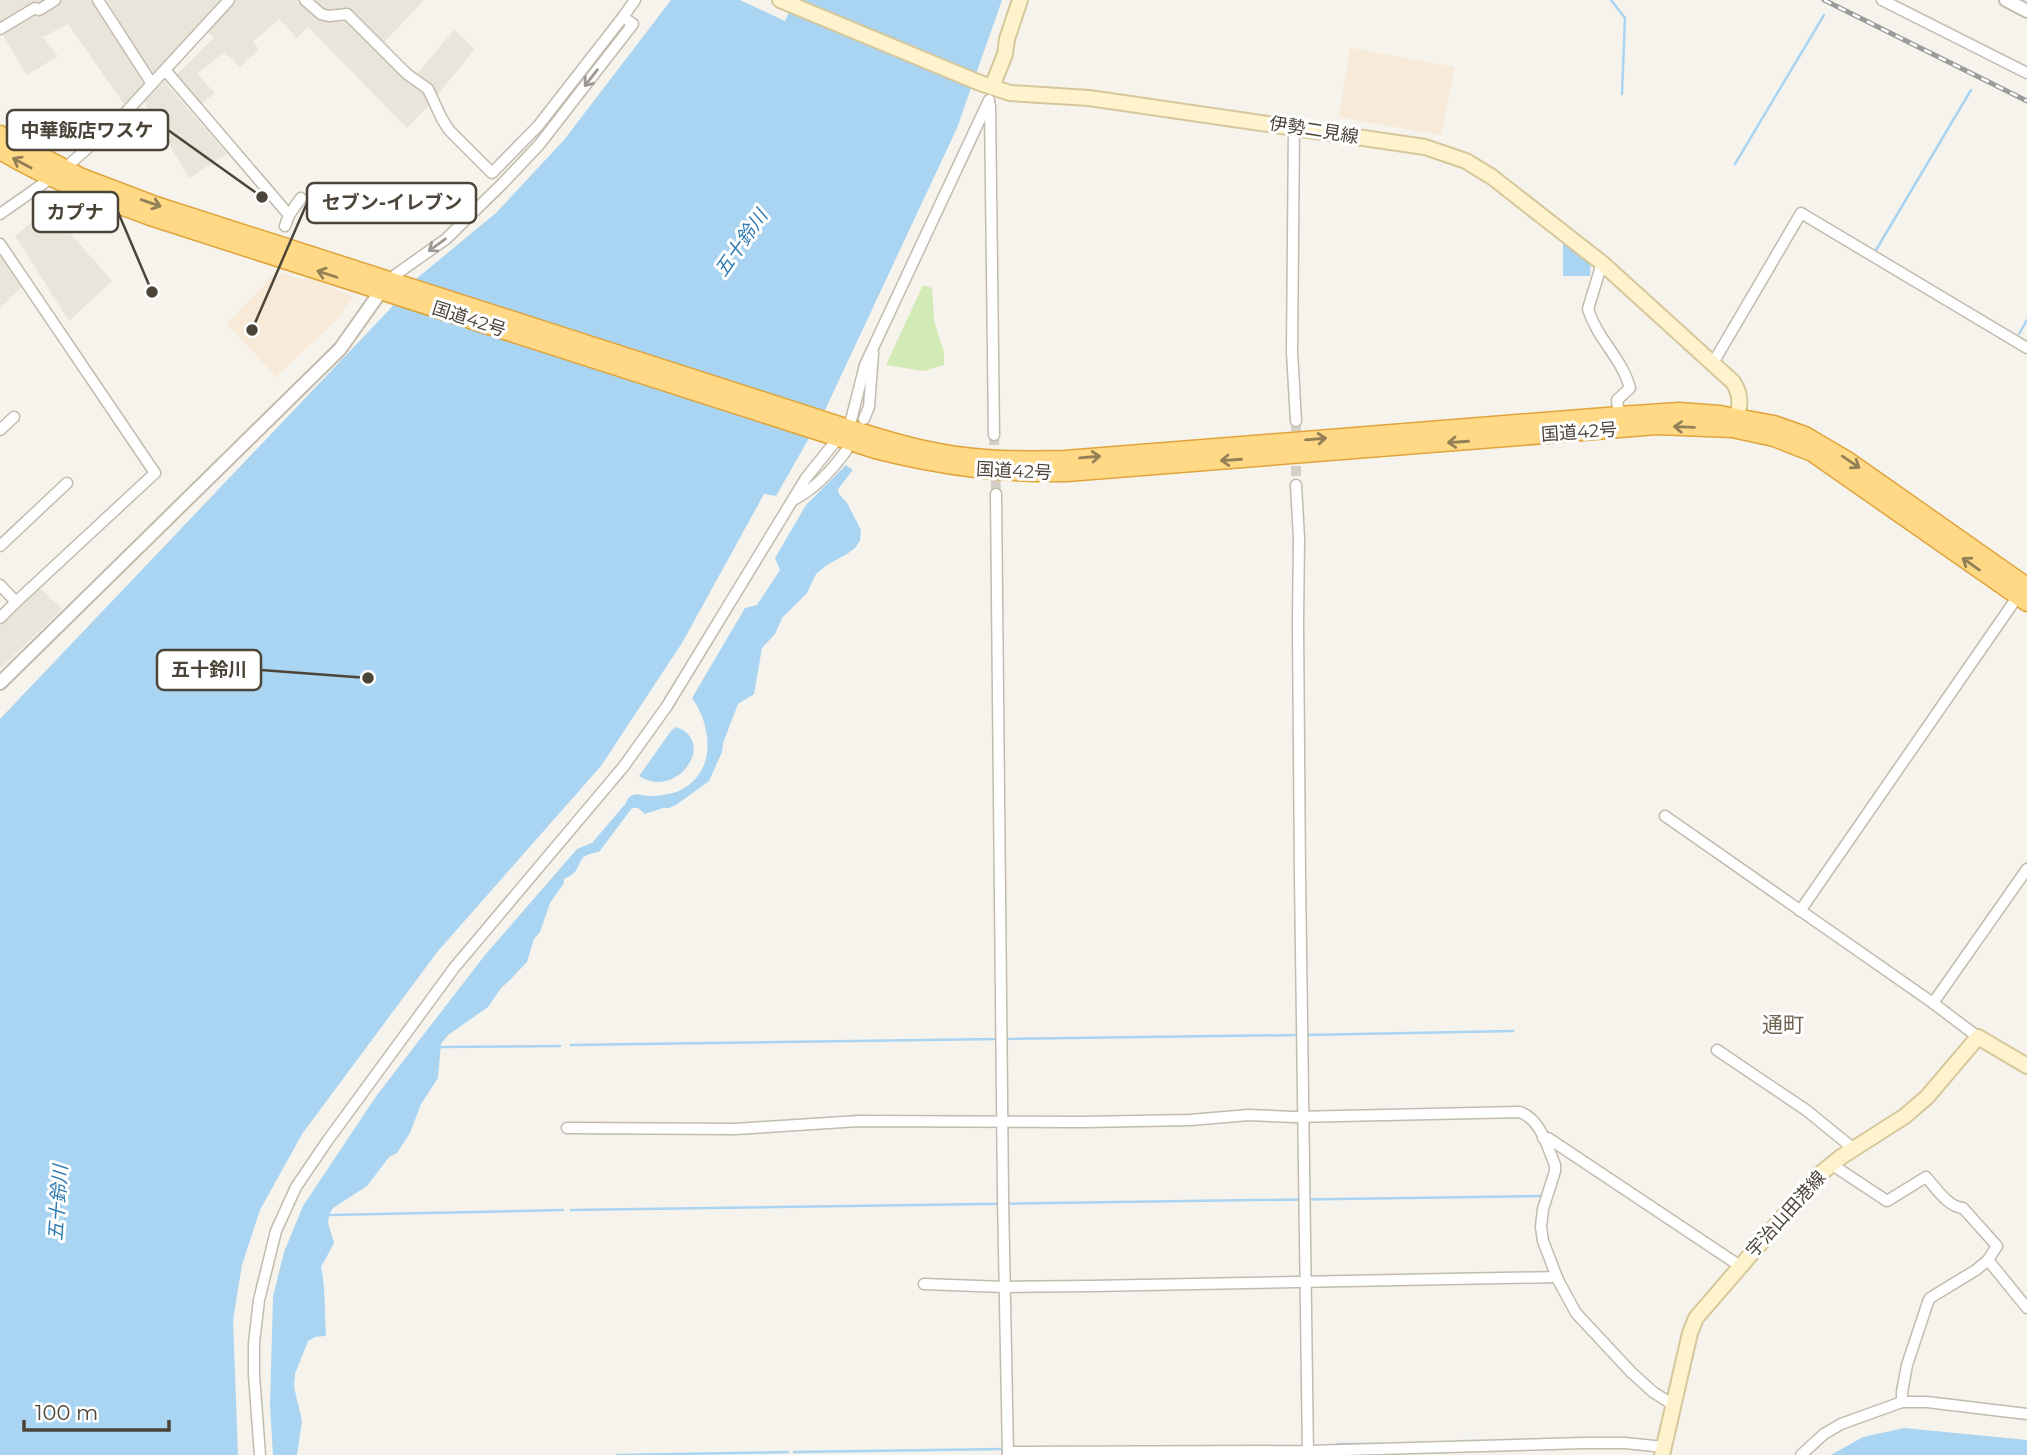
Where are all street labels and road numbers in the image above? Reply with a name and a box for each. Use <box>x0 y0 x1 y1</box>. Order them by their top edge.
street label: 伊勢二見線 <box>1268 112 1360 148</box>
street label: 国道42号 <box>429 297 509 341</box>
street label: 国道42号 <box>1540 418 1618 446</box>
street label: 国道42号 <box>975 458 1053 484</box>
street label: 宇治山田港線 <box>1742 1167 1830 1261</box>

